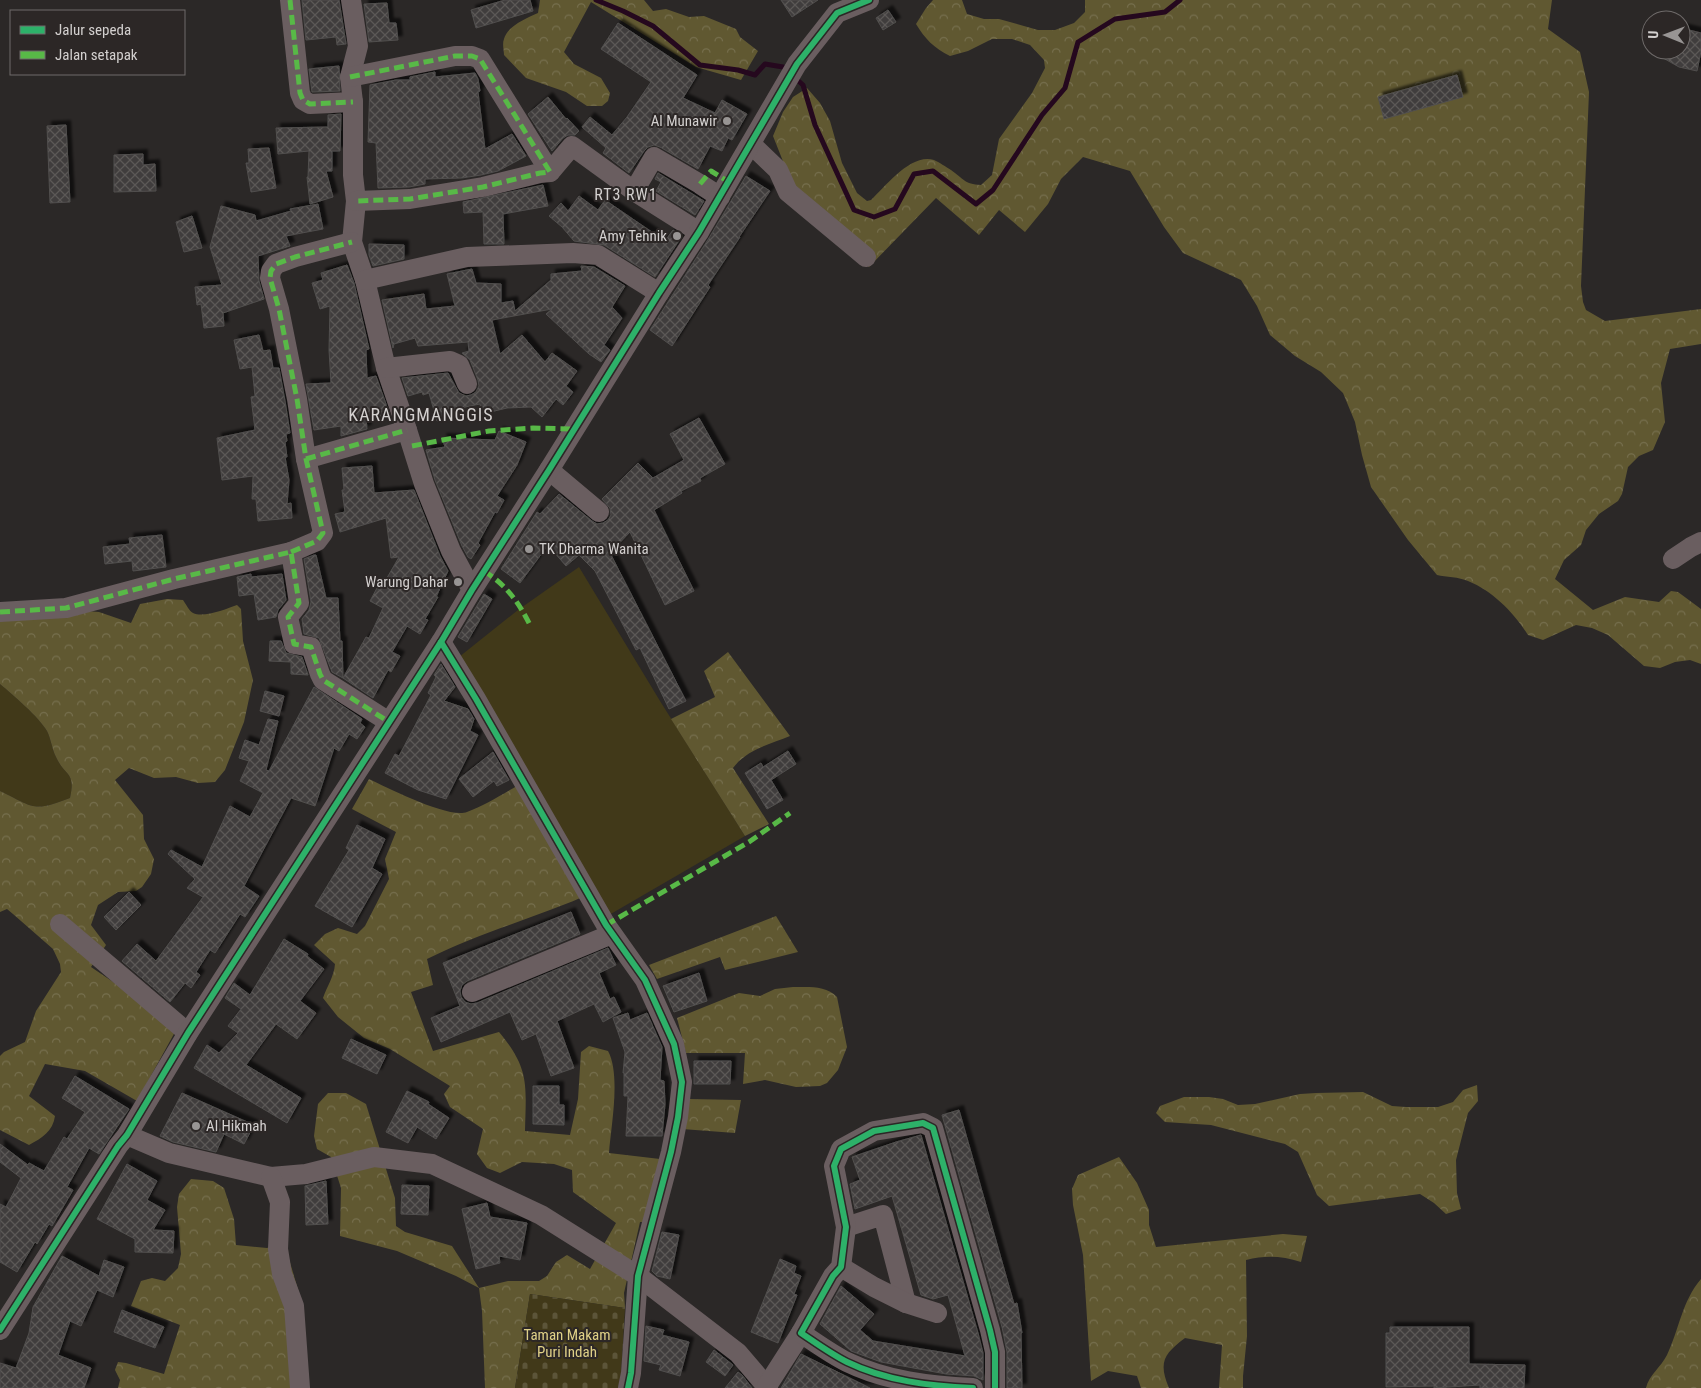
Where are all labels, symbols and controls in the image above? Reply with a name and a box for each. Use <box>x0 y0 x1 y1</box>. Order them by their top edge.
legend <box>10 10 185 75</box>
north arrow <box>1641 10 1691 60</box>
text: Jalur sepeda <box>55 21 131 39</box>
text: U <box>1645 31 1661 39</box>
text: Jalan setapak <box>55 46 138 64</box>
place label: Al Munawir <box>651 112 717 130</box>
marker: Al Munawir <box>721 115 733 127</box>
district label: RT3 RW1 <box>594 185 658 204</box>
place label: Amy Tehnik <box>599 227 667 245</box>
marker: Amy Tehnik <box>671 230 683 242</box>
district label: KARANGMANGGIS <box>348 404 494 425</box>
place label: TK Dharma Wanita <box>539 540 649 558</box>
marker: TK Dharma Wanita <box>523 543 535 555</box>
place label: Warung Dahar <box>365 573 448 591</box>
marker: Warung Dahar <box>452 576 464 588</box>
place label: Al Hikmah <box>206 1117 267 1135</box>
marker: Al Hikmah <box>190 1120 202 1132</box>
park label: Taman Makam Puri Indah <box>523 1326 611 1361</box>

